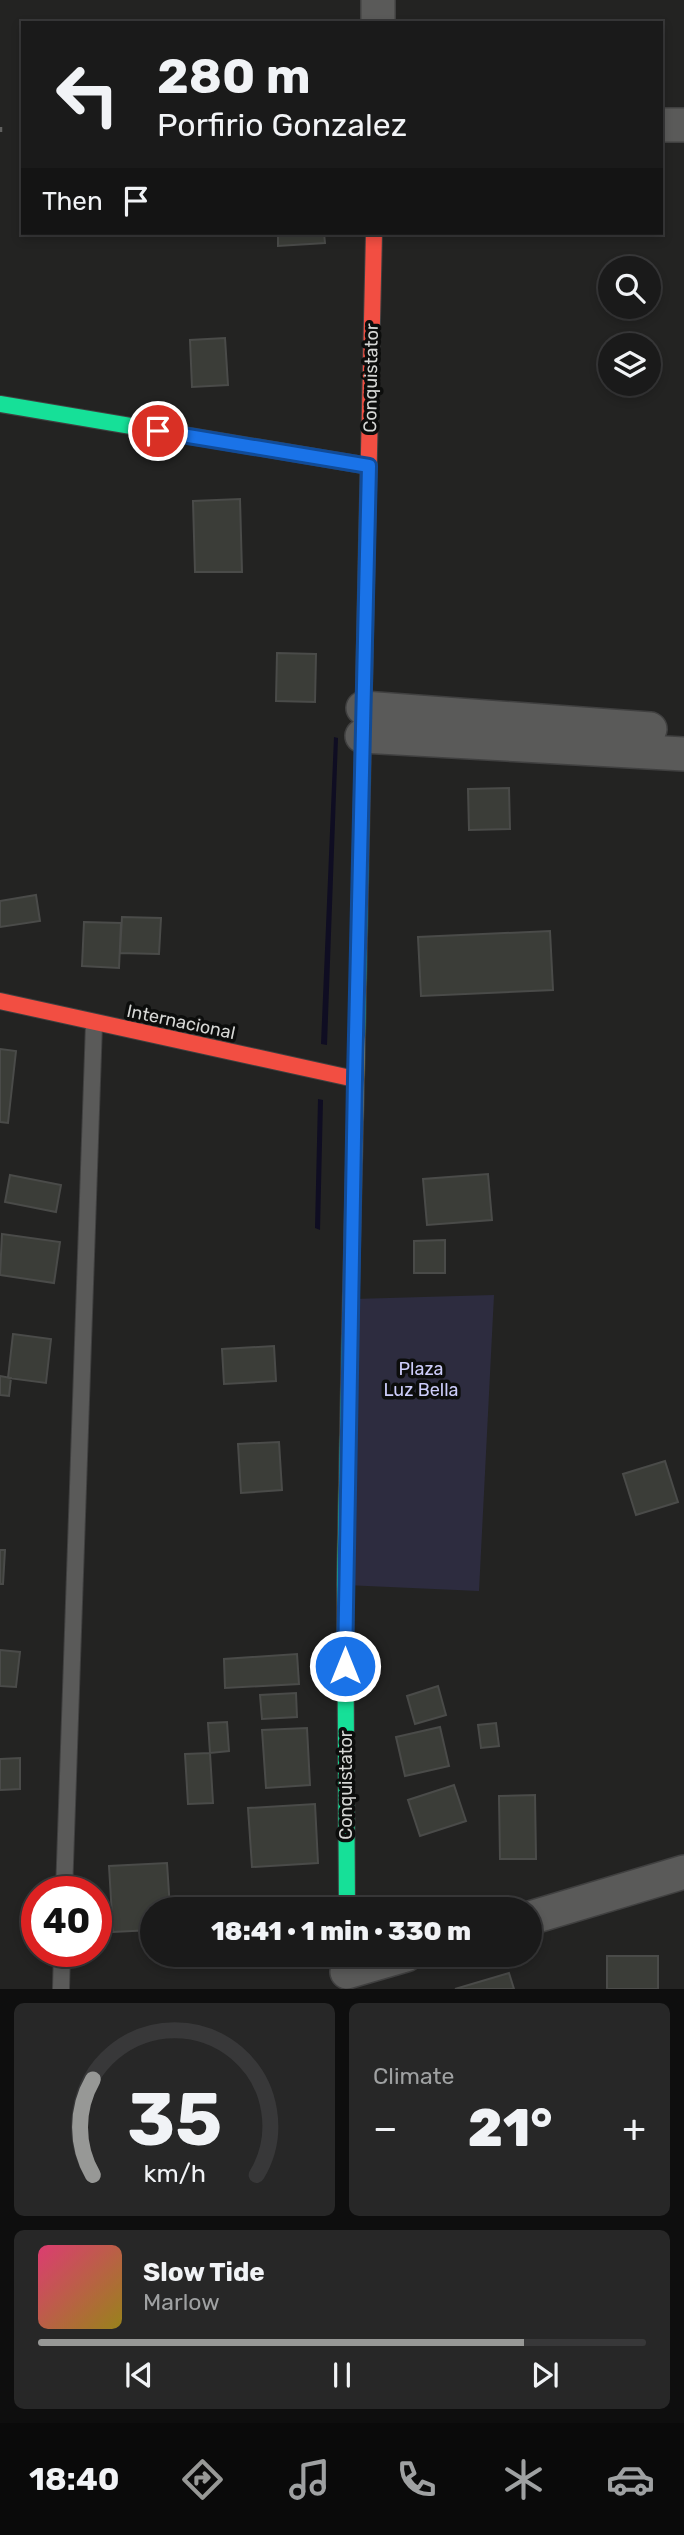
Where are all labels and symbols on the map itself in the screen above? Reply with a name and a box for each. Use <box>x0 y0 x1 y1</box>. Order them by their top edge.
street label: Conquistator <box>359 323 383 433</box>
pin <box>128 401 188 461</box>
street label: Internacional <box>125 1000 237 1044</box>
park label: Plaza Luz Bella <box>383 1358 459 1401</box>
position arrow <box>308 1629 382 1703</box>
street label: Conquistator <box>335 1730 357 1840</box>
speed limit sign: 40 <box>21 1876 112 1967</box>

